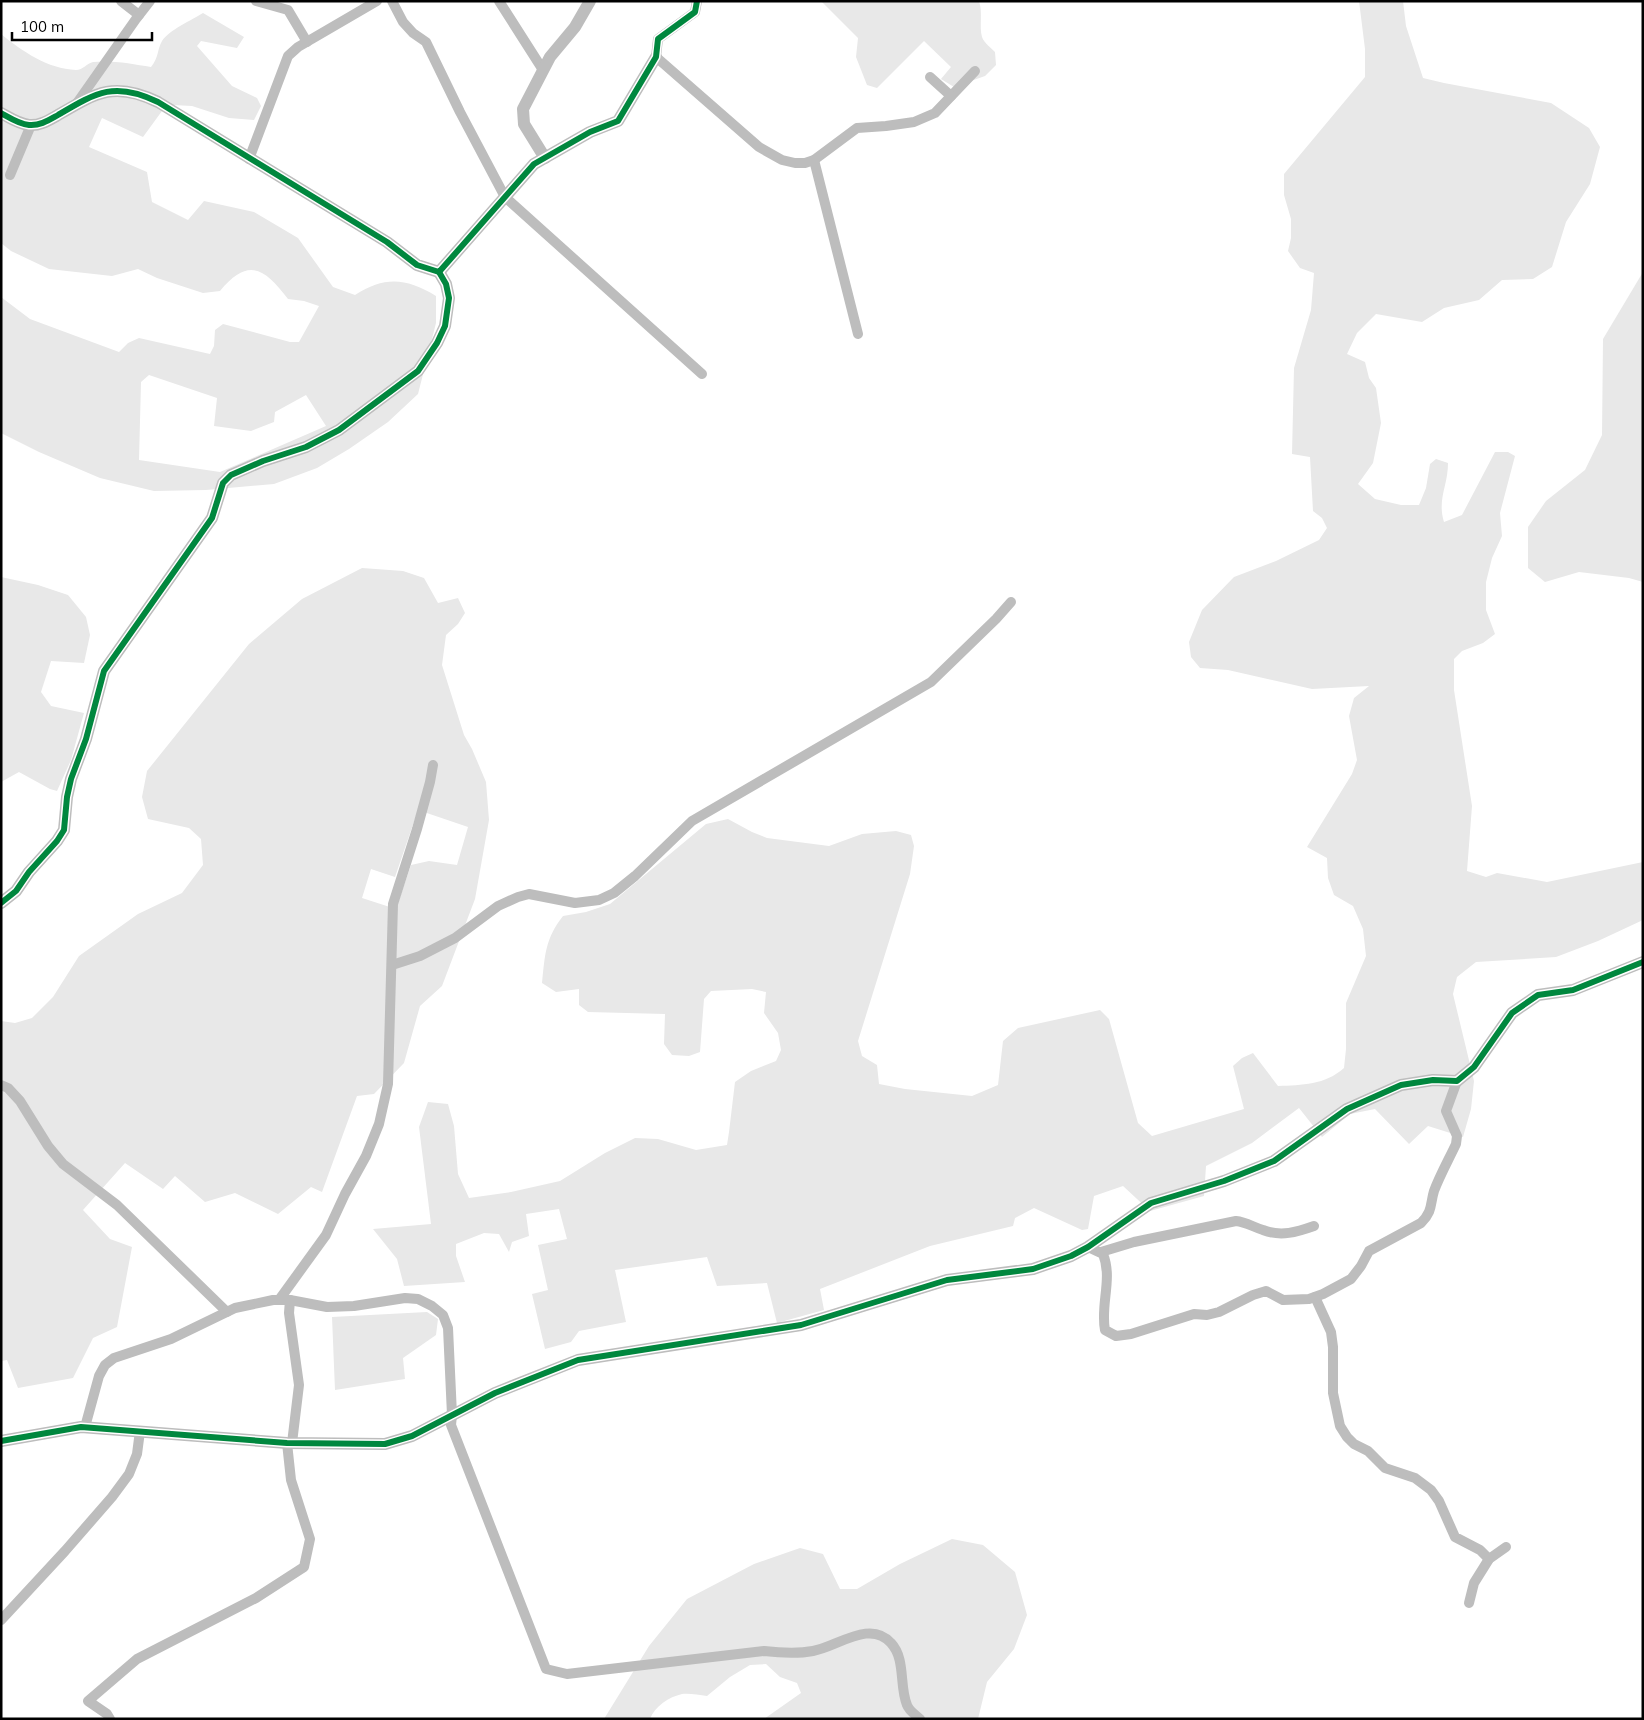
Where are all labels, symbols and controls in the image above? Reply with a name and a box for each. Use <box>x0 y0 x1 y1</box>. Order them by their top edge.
scale bar <box>12 10 152 42</box>
text: 100 m <box>20 17 64 36</box>

